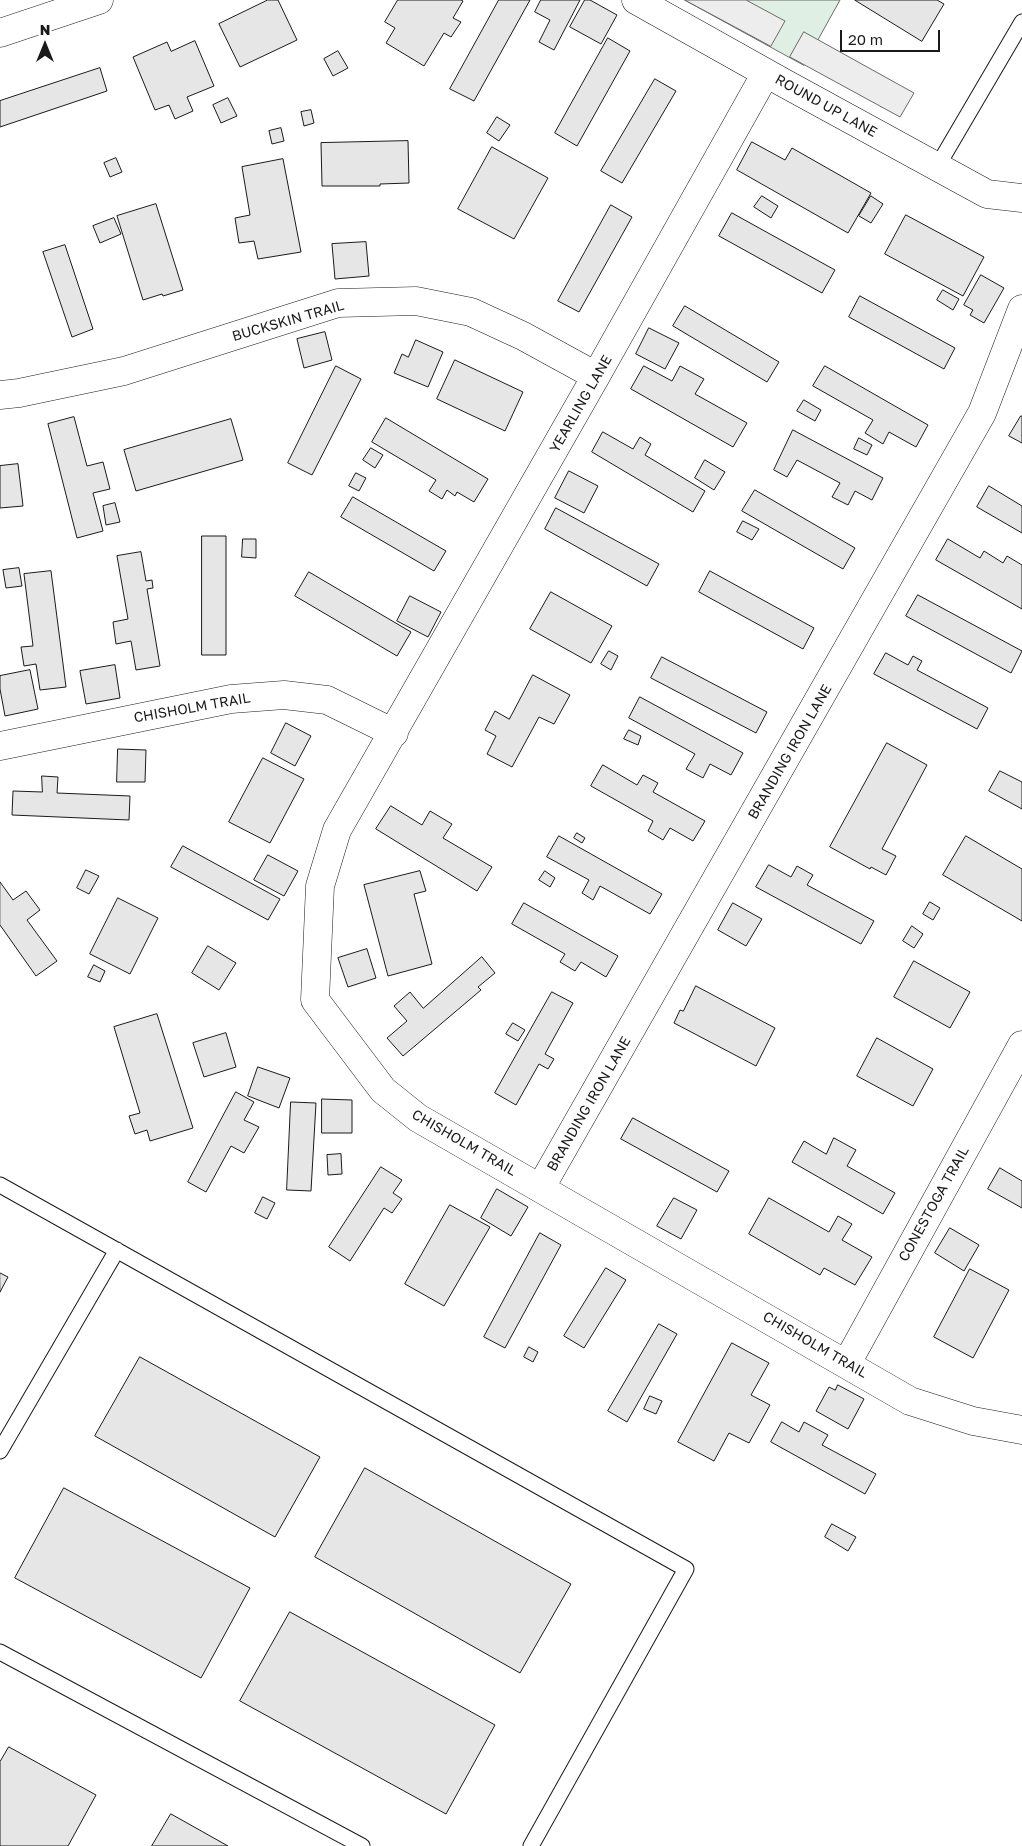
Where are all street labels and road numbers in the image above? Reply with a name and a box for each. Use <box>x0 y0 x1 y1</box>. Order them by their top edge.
street label: ROUND UP LANE <box>772 71 880 141</box>
street label: BUCKSKIN TRAIL <box>230 297 346 345</box>
street label: YEARLING LANE <box>546 352 616 456</box>
street label: BRANDING IRON LANE <box>745 682 835 822</box>
street label: CHISHOLM TRAIL <box>132 689 252 727</box>
street label: BRANDING IRON LANE <box>544 1034 634 1174</box>
street label: CHISHOLM TRAIL <box>409 1106 519 1180</box>
street label: CONESTOGA TRAIL <box>895 1143 973 1265</box>
street label: CHISHOLM TRAIL <box>760 1308 870 1382</box>

